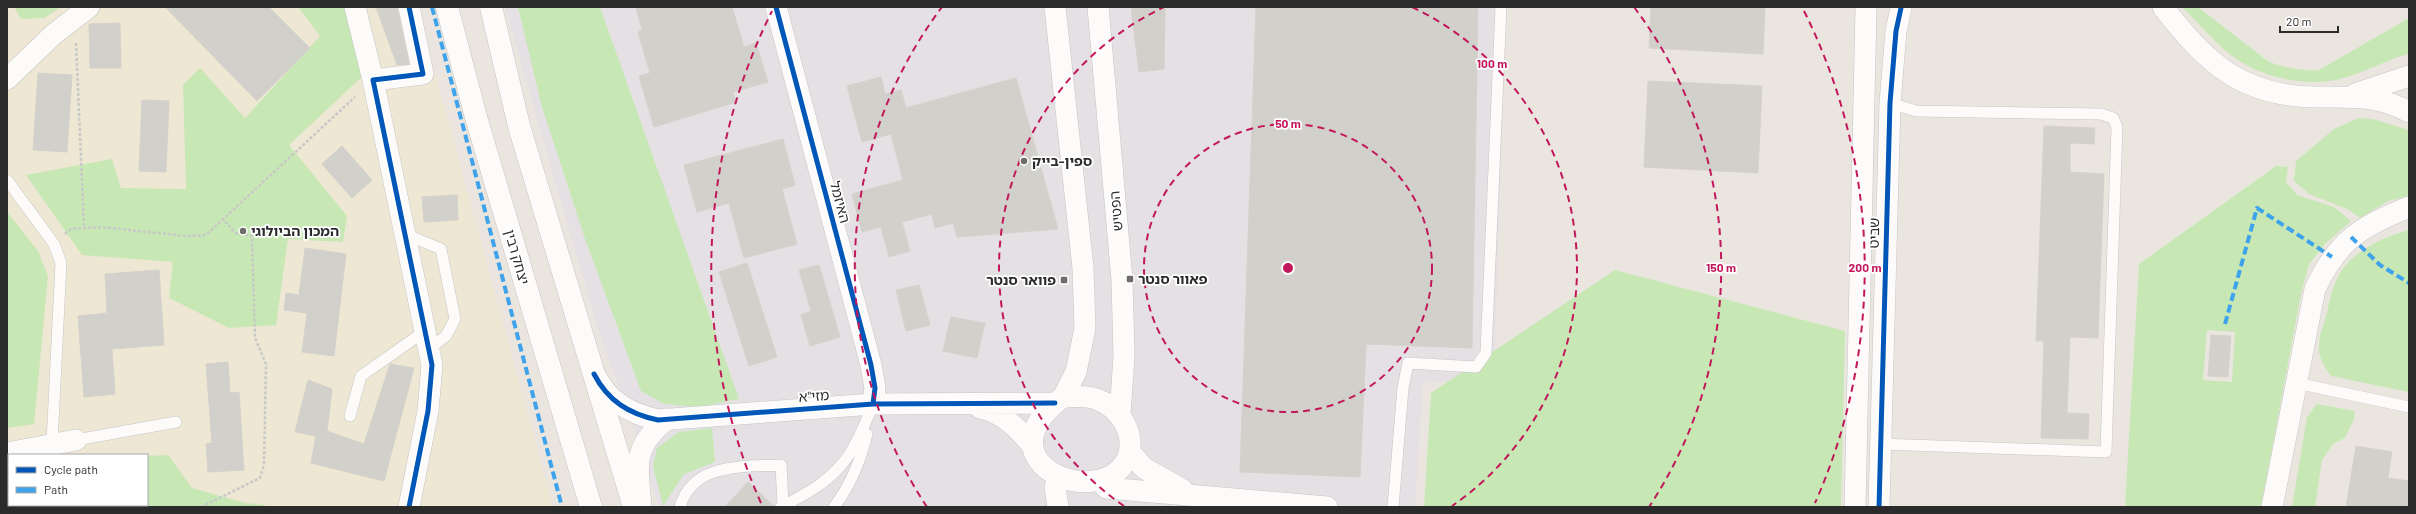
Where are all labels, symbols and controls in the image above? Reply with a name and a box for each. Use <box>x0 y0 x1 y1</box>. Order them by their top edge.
scale bar <box>2280 8 2338 34</box>
text: 20 m <box>2286 14 2312 28</box>
text: 100 m <box>1477 56 1507 70</box>
text: 50 m <box>1275 116 1301 130</box>
place label: ספין-בייק <box>1032 152 1092 169</box>
marker: ספין-בייק <box>1019 156 1029 166</box>
street label: האיזמל <box>827 179 854 225</box>
street label: הפטיש <box>1105 190 1126 232</box>
street label: שביט <box>1865 217 1882 249</box>
place label: המכון הביולוגי <box>251 222 339 239</box>
marker: המכון הביולוגי <box>238 226 248 236</box>
street label: יצחק רבין <box>502 227 533 286</box>
text: 150 m <box>1706 260 1736 274</box>
text: 200 m <box>1849 260 1881 274</box>
centre of rings <box>1281 261 1295 275</box>
place label: פאוור סנטר <box>1138 270 1208 287</box>
place label: פוואר סנטר <box>986 271 1056 288</box>
marker: פאוור סנטר <box>1125 274 1135 284</box>
marker: פוואר סנטר <box>1059 275 1069 285</box>
street label: מזי"א <box>798 386 830 405</box>
legend <box>8 454 148 506</box>
text: Cycle path <box>44 462 98 476</box>
text: Path <box>44 482 68 496</box>

